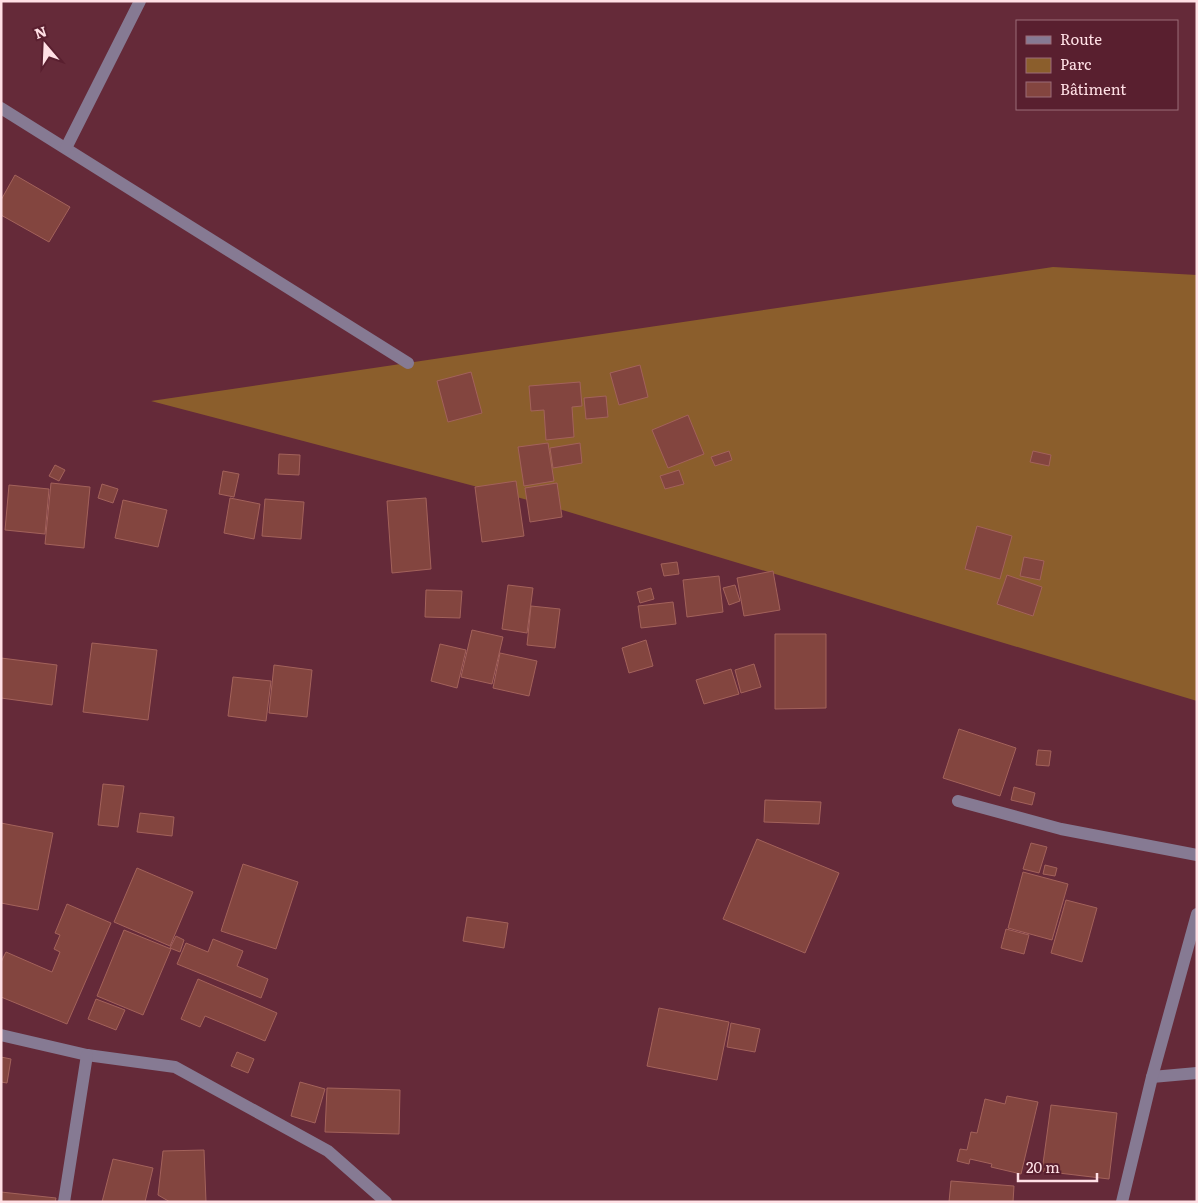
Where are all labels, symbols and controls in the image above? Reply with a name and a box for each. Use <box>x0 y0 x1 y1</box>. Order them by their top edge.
north arrow <box>20 20 70 70</box>
text: N <box>32 20 49 43</box>
legend <box>1016 20 1178 110</box>
text: Route <box>1060 27 1102 50</box>
text: Parc <box>1060 52 1092 75</box>
text: Bâtiment <box>1060 77 1126 100</box>
scale bar <box>1018 1150 1097 1182</box>
text: 20 m <box>1026 1155 1060 1178</box>

